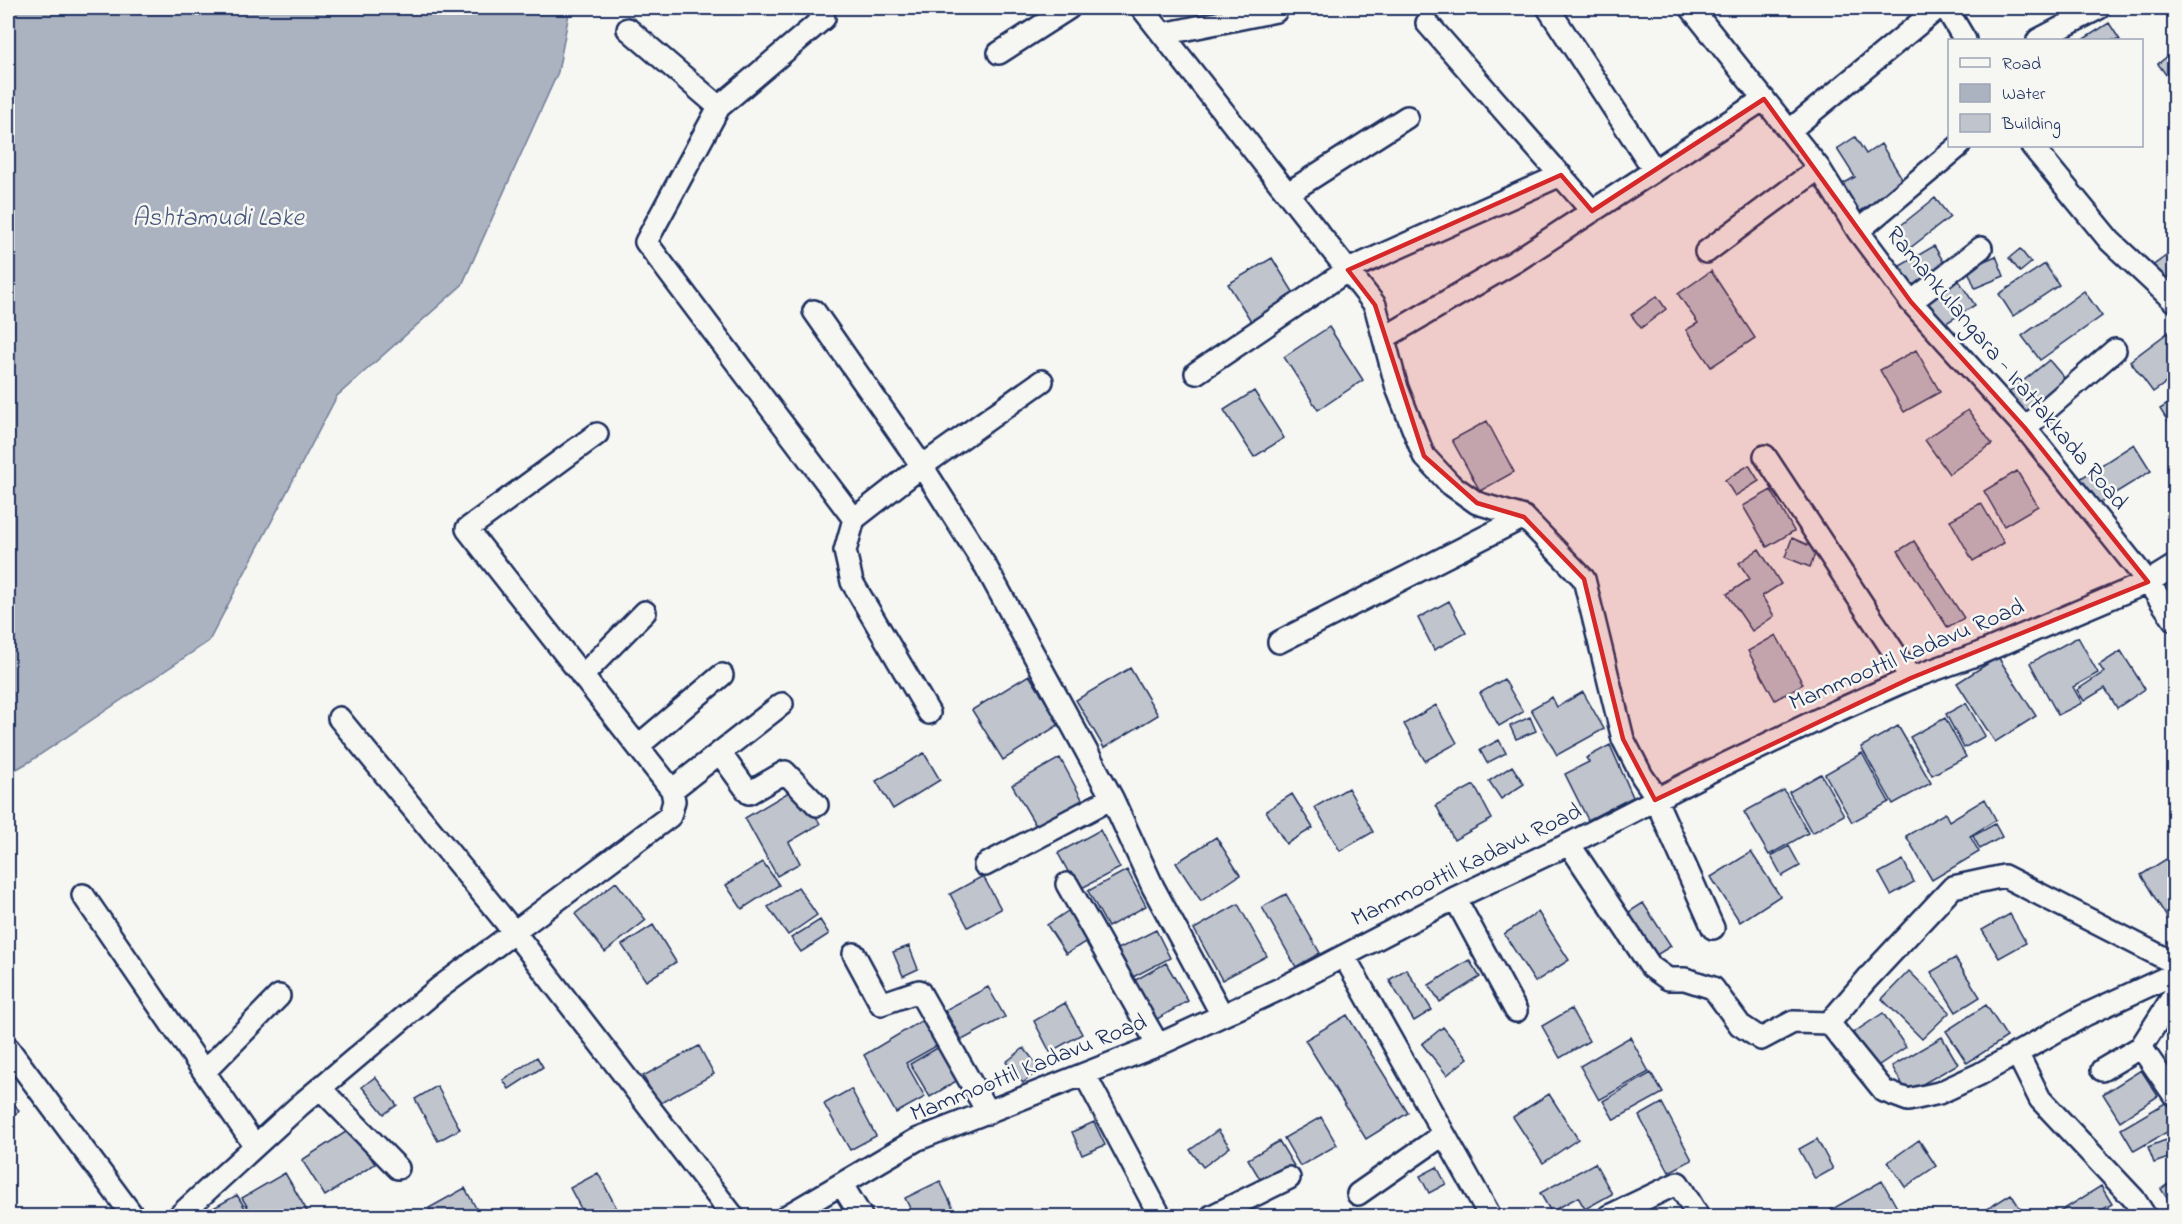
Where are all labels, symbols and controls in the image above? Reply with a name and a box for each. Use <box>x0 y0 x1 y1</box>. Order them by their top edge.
legend <box>1948 39 2143 147</box>
text: Road <box>2002 52 2041 78</box>
text: Water <box>2002 82 2046 108</box>
text: Building <box>2001 112 2061 139</box>
water label: Ashtamudi Lake <box>132 200 305 238</box>
street label: Ramankulangara - Irattakkada Road <box>1876 219 2136 519</box>
street label: Mammoottil Kadavu Road <box>1784 590 2030 721</box>
street label: Mammoottil Kadavu Road <box>1346 795 1589 937</box>
street label: Mammoottil Kadavu Road <box>905 1005 1153 1132</box>

